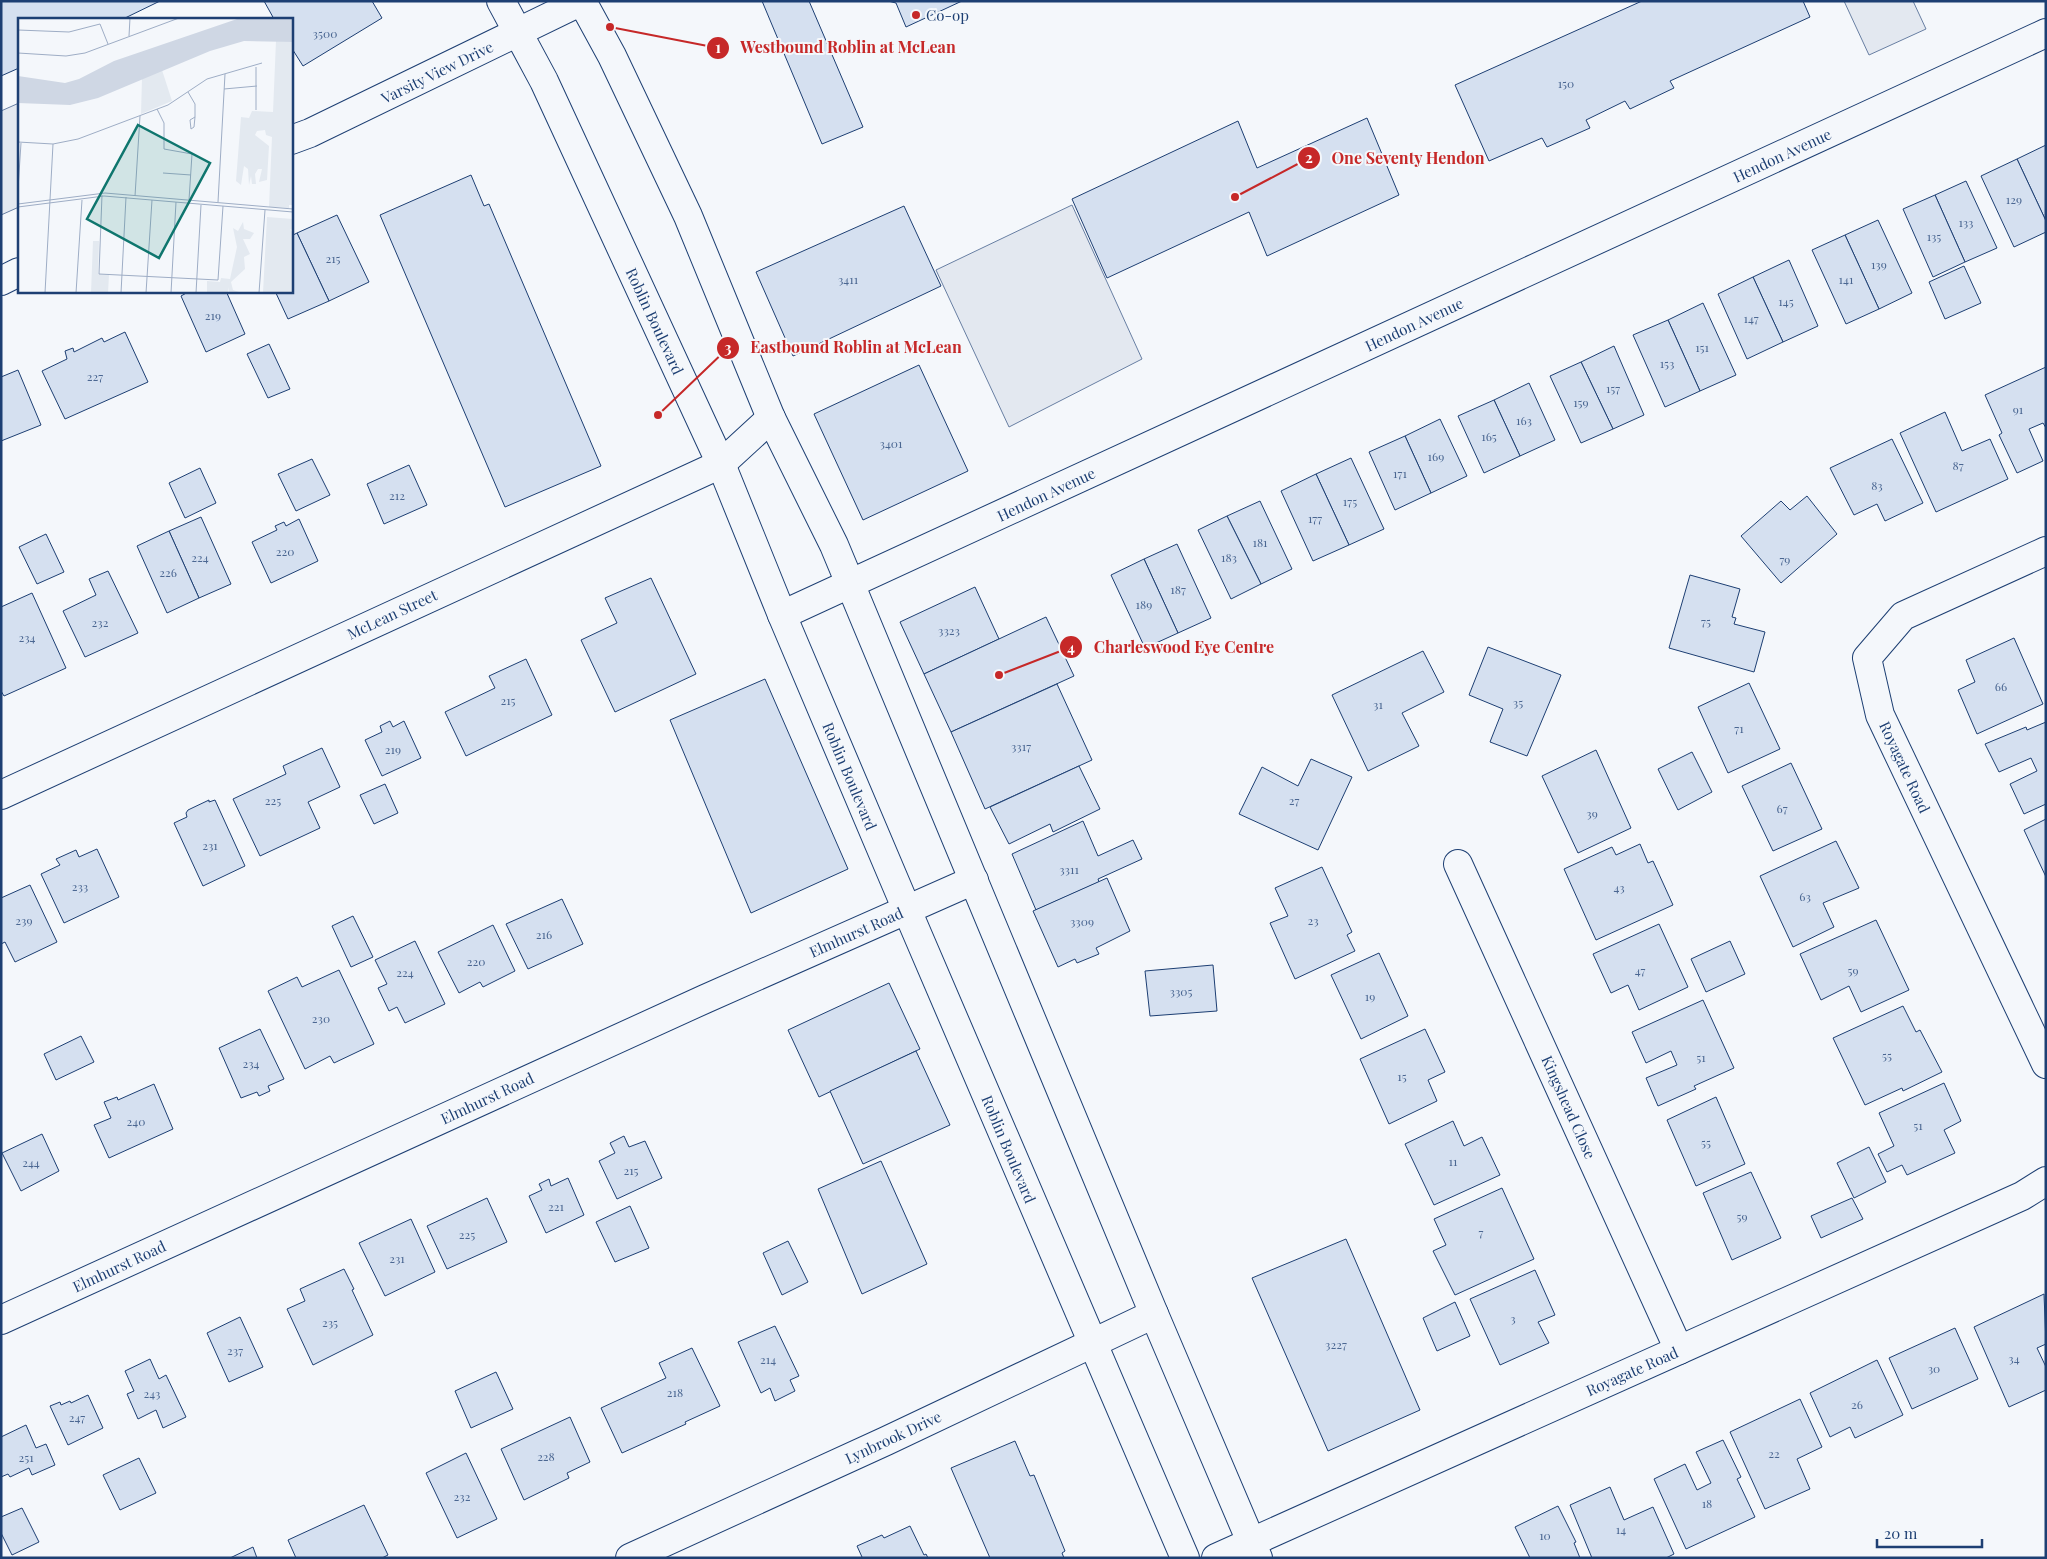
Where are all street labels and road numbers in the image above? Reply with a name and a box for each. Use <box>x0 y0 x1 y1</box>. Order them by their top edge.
street label: Varsity View Drive <box>377 36 496 108</box>
street label: Hendon Avenue <box>1730 123 1834 187</box>
street label: Roblin Boulevard <box>622 264 689 378</box>
street label: Hendon Avenue <box>1362 292 1466 356</box>
street label: Hendon Avenue <box>994 462 1098 526</box>
street label: McLean Street <box>344 584 441 644</box>
street label: Royagate Road <box>1875 718 1935 816</box>
street label: Roblin Boulevard <box>818 719 882 833</box>
street label: Elmhurst Road <box>806 902 906 962</box>
street label: Kingshead Close <box>1537 1052 1601 1162</box>
street label: Elmhurst Road <box>437 1068 537 1128</box>
street label: Roblin Boulevard <box>977 1092 1041 1206</box>
street label: Elmhurst Road <box>69 1236 169 1296</box>
street label: Royagate Road <box>1583 1342 1681 1400</box>
street label: Lynbrook Drive <box>842 1406 944 1468</box>

